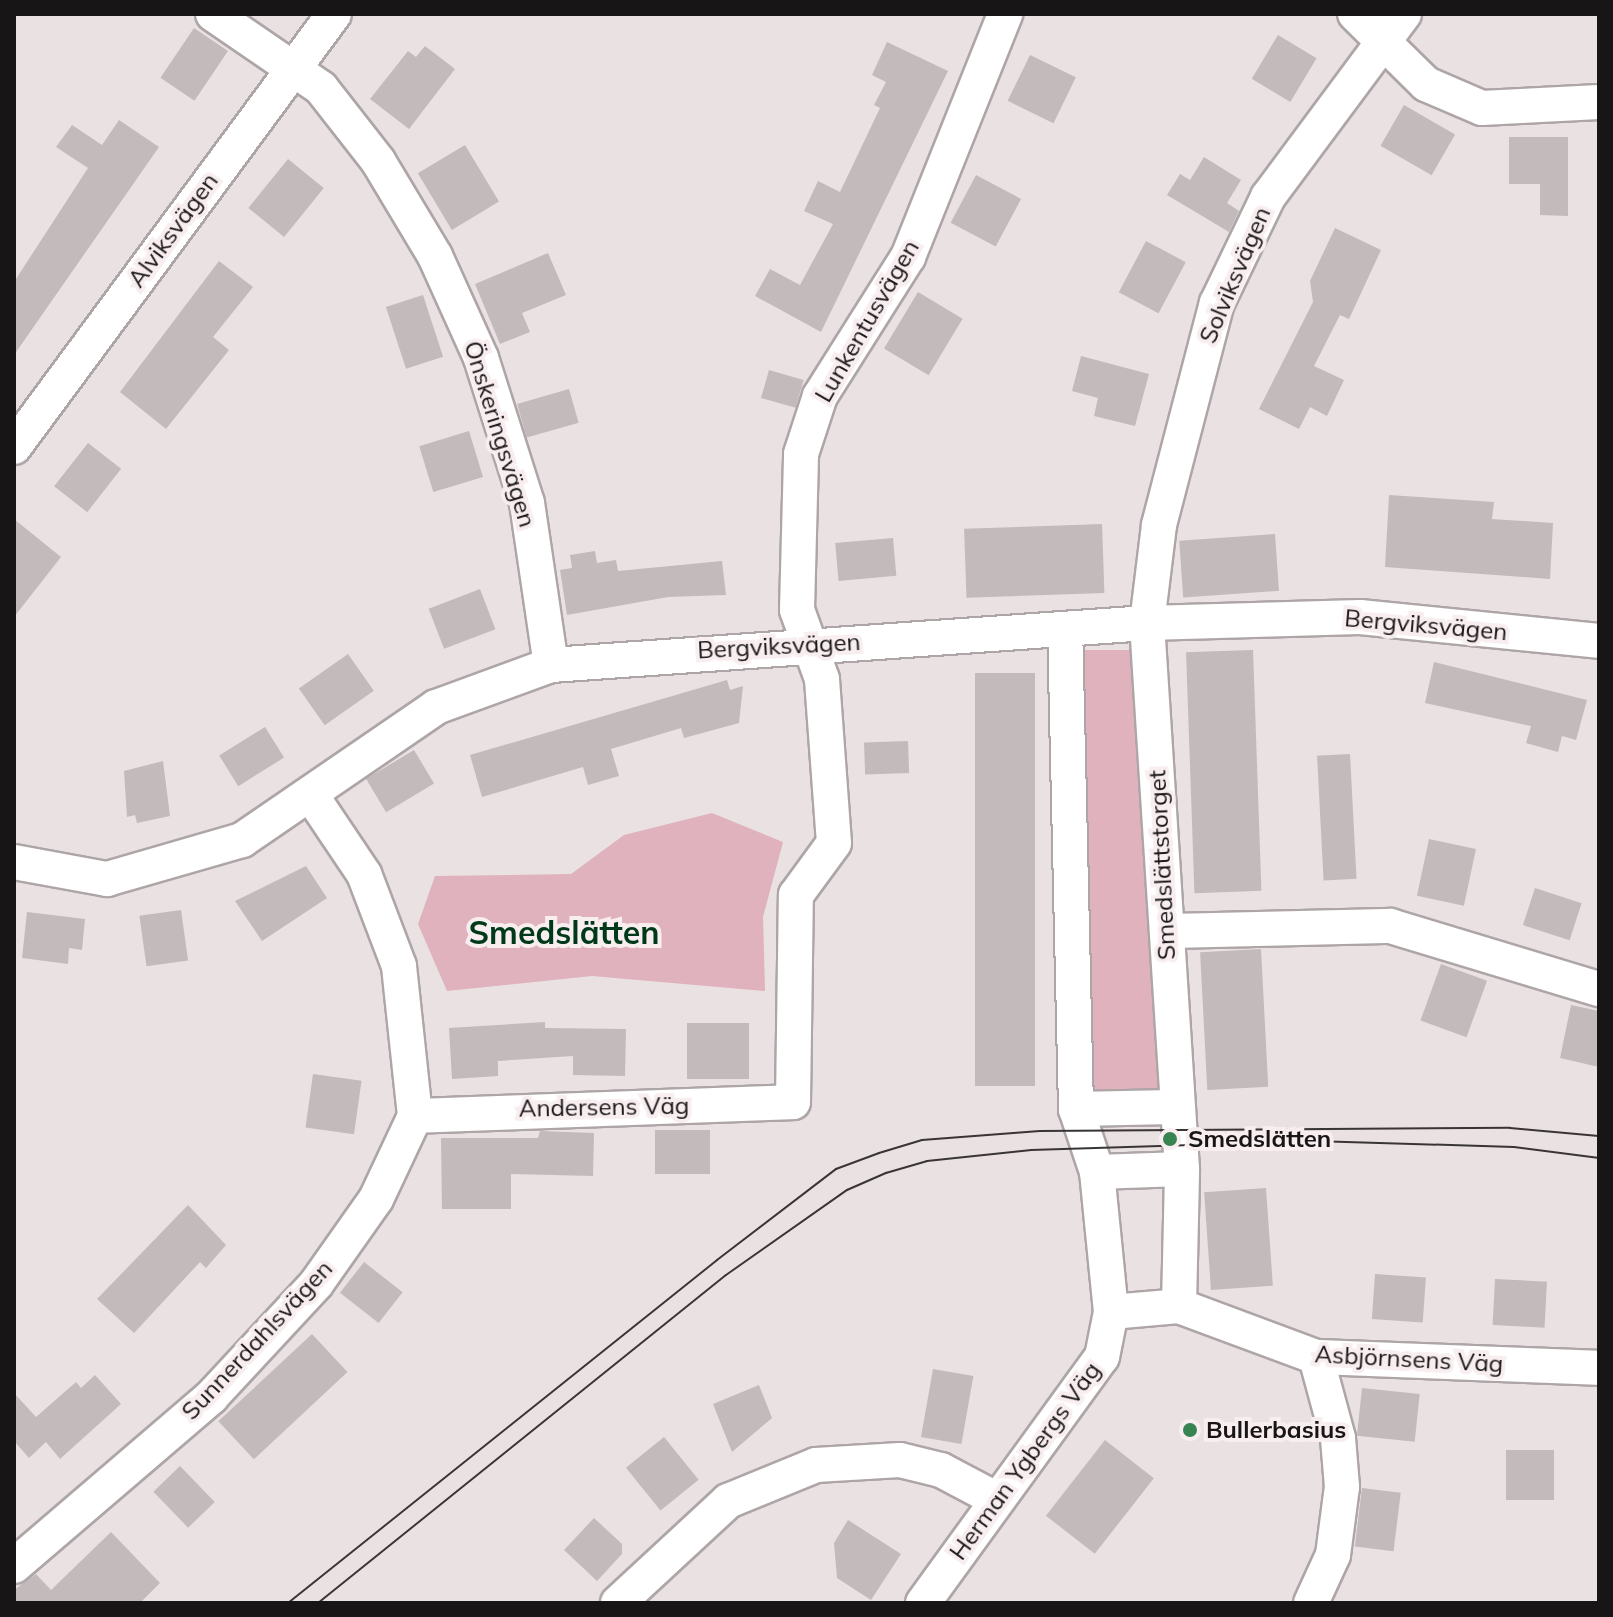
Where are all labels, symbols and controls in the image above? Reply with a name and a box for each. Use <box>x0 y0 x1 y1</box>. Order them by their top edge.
street label: Alviksvägen <box>122 167 224 293</box>
street label: Solviksvägen <box>1193 202 1277 348</box>
street label: Lunkentusvägen <box>809 235 925 407</box>
street label: Önskeringsvägen <box>458 338 542 530</box>
street label: Bergviksvägen <box>1343 604 1509 646</box>
street label: Bergviksvägen <box>697 627 861 665</box>
street label: Smedslättstorget <box>1143 769 1181 961</box>
district label: Smedslätten <box>468 913 660 951</box>
street label: Andersens Väg <box>518 1091 690 1123</box>
place label: Smedslätten <box>1188 1125 1331 1153</box>
marker: Smedslätten <box>1159 1128 1181 1150</box>
street label: Sunnerdahlsvägen <box>176 1254 338 1426</box>
street label: Asbjörnsens Väg <box>1314 1340 1504 1378</box>
street label: Herman Ygbergs Väg <box>944 1357 1106 1565</box>
place label: Bullerbasius <box>1206 1416 1346 1444</box>
marker: Bullerbasius <box>1181 1421 1199 1439</box>

